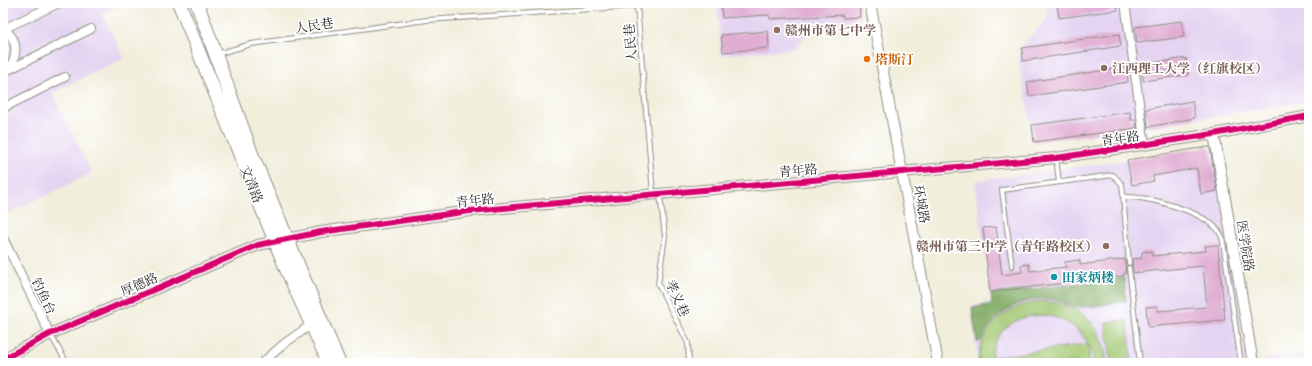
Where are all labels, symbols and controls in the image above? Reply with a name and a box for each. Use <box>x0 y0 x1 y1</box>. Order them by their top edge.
street label: 人民巷 <box>294 15 335 37</box>
street label: 人民巷 <box>621 23 641 63</box>
place label: 赣州市第七中学 <box>785 23 876 39</box>
marker: 赣州市第七中学 <box>772 25 782 35</box>
place label: 塔斯汀 <box>875 52 914 68</box>
marker: 塔斯汀 <box>862 54 872 64</box>
place label: 江西理工大学（红旗校区） <box>1112 61 1268 77</box>
marker: 江西理工大学（红旗校区） <box>1099 63 1109 73</box>
street label: 青年路 <box>1100 128 1141 150</box>
street label: 青年路 <box>778 161 818 181</box>
street label: 文清路 <box>236 163 266 205</box>
street label: 环城路 <box>910 184 932 225</box>
street label: 青年路 <box>455 191 495 211</box>
street label: 医学院路 <box>1233 219 1257 273</box>
place label: 赣州市第三中学（青年路校区） <box>916 239 1098 255</box>
marker: 赣州市第三中学（青年路校区） <box>1101 241 1111 251</box>
street label: 厚德路 <box>118 270 160 300</box>
place label: 田家炳楼 <box>1062 270 1114 286</box>
marker: 田家炳楼 <box>1049 272 1059 282</box>
street label: 钓鱼台 <box>27 275 59 317</box>
street label: 孝义巷 <box>662 277 692 319</box>

